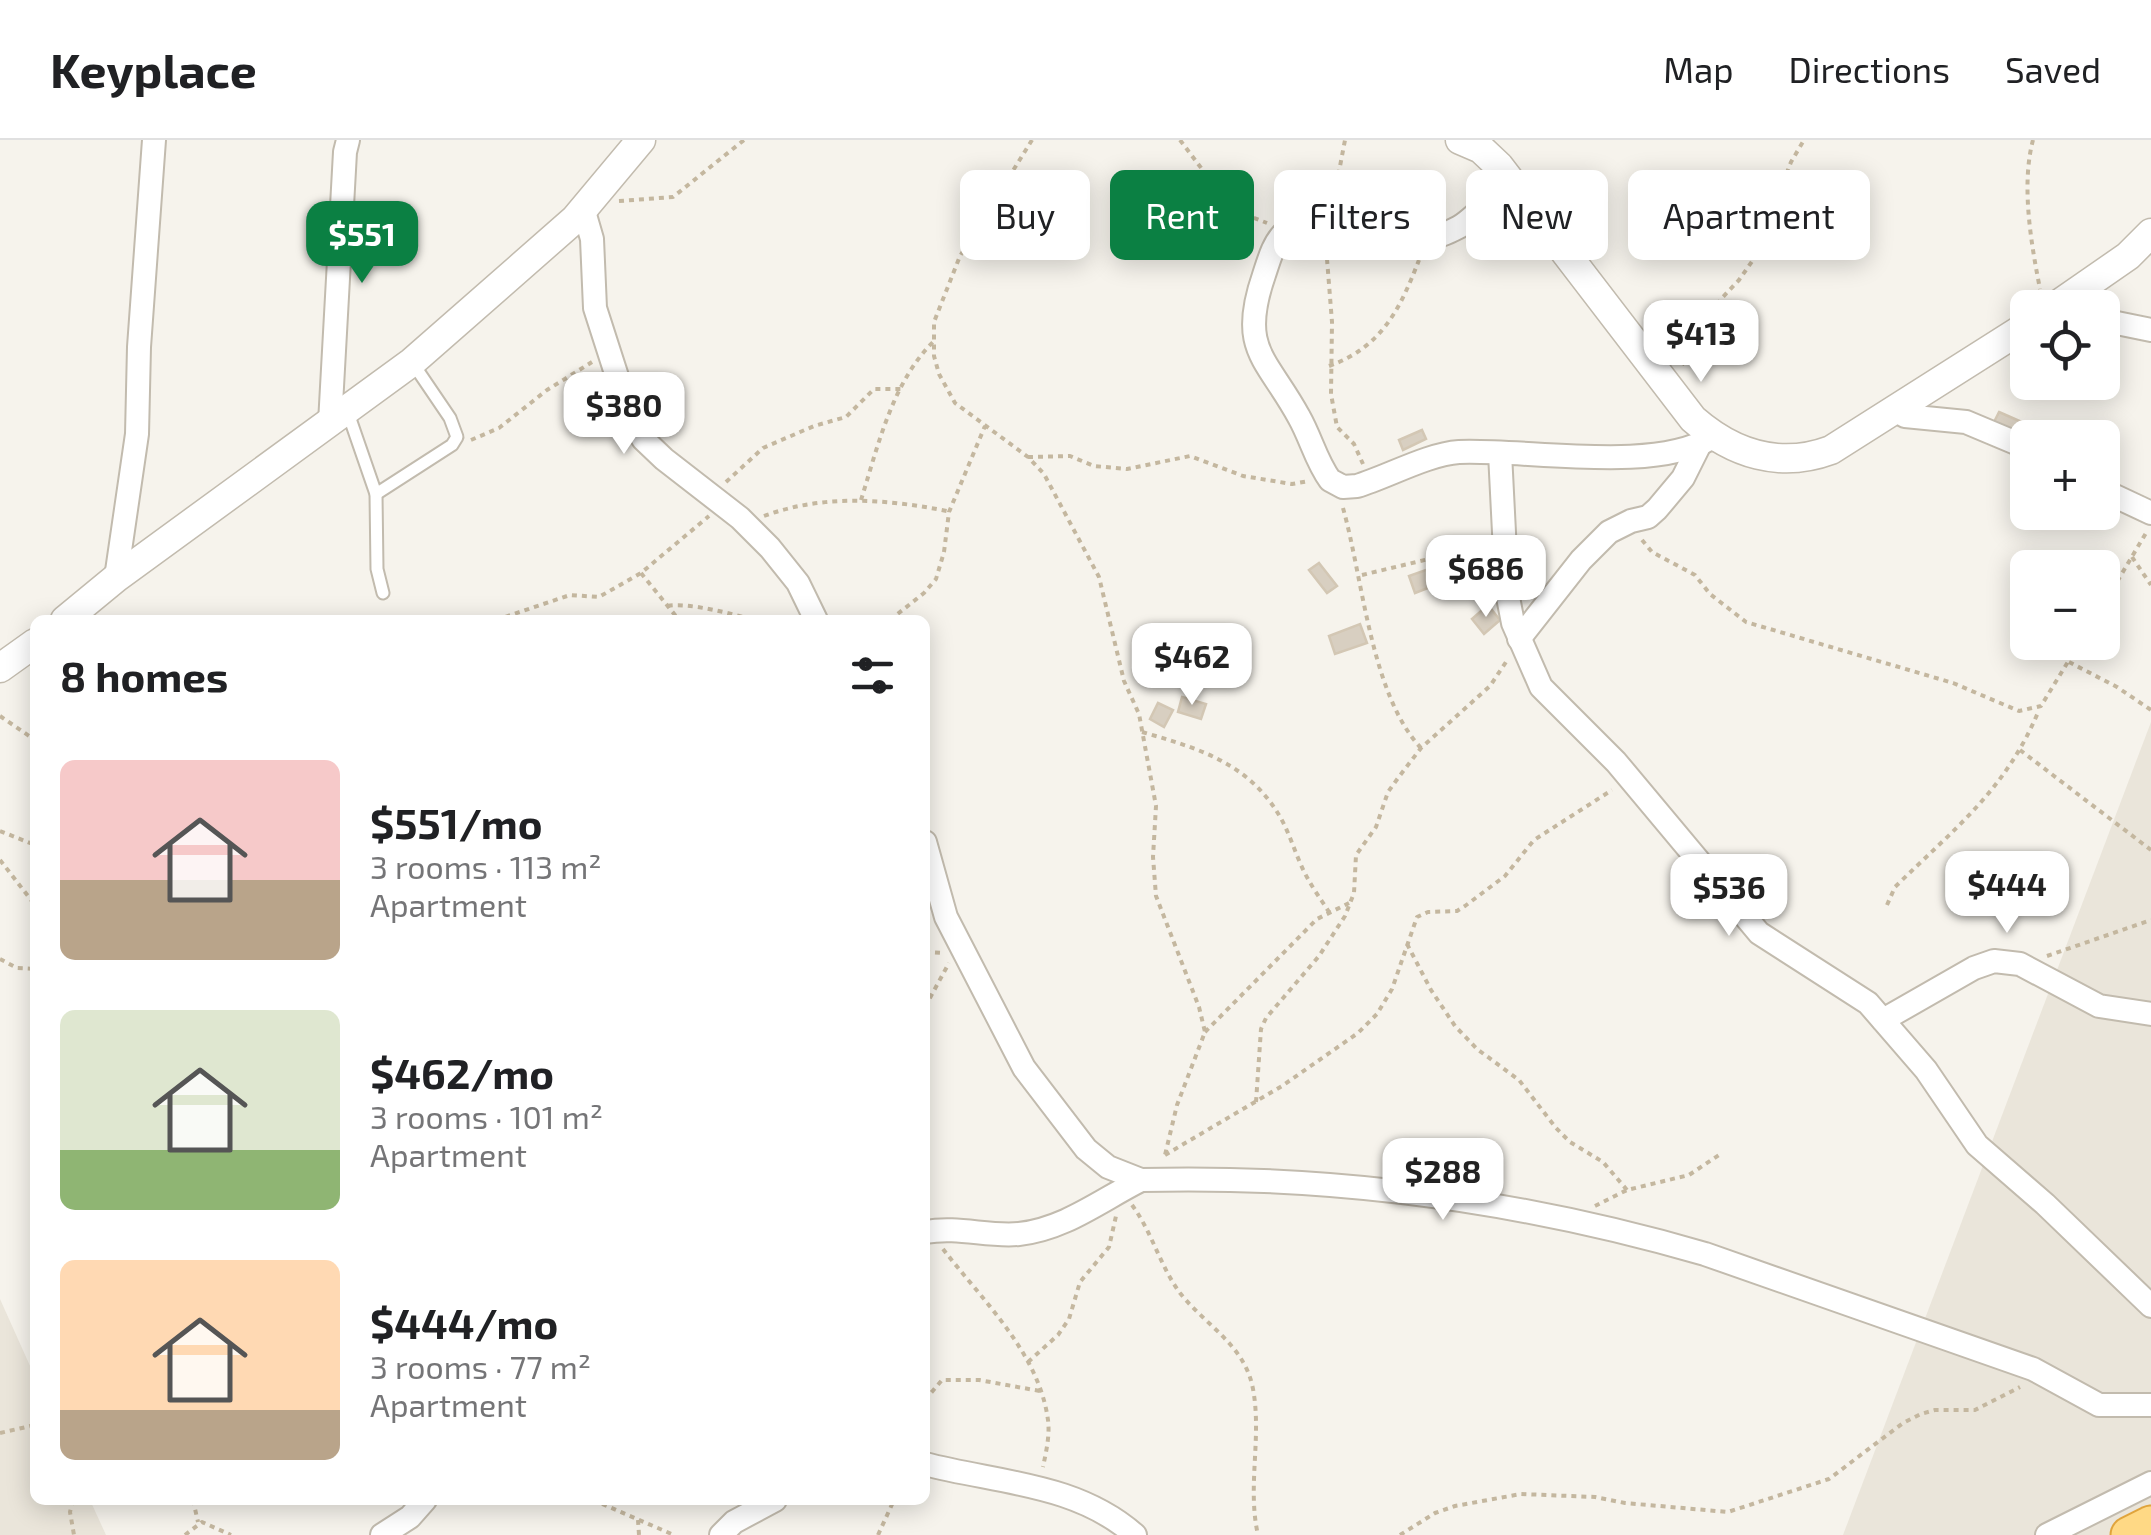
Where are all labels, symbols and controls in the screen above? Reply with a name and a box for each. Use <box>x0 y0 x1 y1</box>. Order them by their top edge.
text: Keyplace <box>50 40 257 98</box>
text: Map <box>1663 48 1734 90</box>
text: Directions <box>1789 48 1950 90</box>
text: Saved <box>2005 48 2101 90</box>
chip: Buy <box>960 170 1090 260</box>
chip: Rent <box>1110 170 1254 260</box>
chip: Filters <box>1274 170 1446 260</box>
chip: New <box>1466 170 1608 260</box>
chip: Apartment <box>1628 170 1870 260</box>
pin: $551 <box>303 201 421 286</box>
text: $551 <box>328 214 396 252</box>
map controls <box>2010 290 2120 660</box>
button: locate <box>2010 290 2120 400</box>
pin: $413 <box>1642 300 1760 385</box>
text: $413 <box>1666 313 1736 351</box>
pin: $380 <box>565 372 683 457</box>
text: $380 <box>586 385 662 423</box>
button: + <box>2010 420 2120 530</box>
pin: $686 <box>1427 535 1545 620</box>
text: $686 <box>1448 548 1524 586</box>
button: − <box>2010 550 2120 660</box>
pin: $462 <box>1133 623 1251 708</box>
text: $462 <box>1154 636 1230 674</box>
icon: filters <box>845 648 900 703</box>
text: 8 homes <box>60 650 228 700</box>
text: $551/mo <box>370 797 543 847</box>
icon: home <box>140 800 260 920</box>
text: 3 rooms · 113 m² <box>370 847 602 885</box>
pin: $444 <box>1948 851 2066 936</box>
pin: $536 <box>1670 854 1788 939</box>
text: $444 <box>1967 864 2047 902</box>
text: $536 <box>1692 867 1766 905</box>
text: Apartment <box>370 885 527 923</box>
text: $462/mo <box>370 1047 554 1097</box>
icon: home <box>140 1050 260 1170</box>
text: 3 rooms · 101 m² <box>370 1097 603 1135</box>
text: Apartment <box>370 1135 527 1173</box>
pin: $288 <box>1384 1138 1502 1223</box>
text: $288 <box>1404 1151 1482 1189</box>
text: $444/mo <box>370 1297 558 1347</box>
icon: home <box>140 1300 260 1420</box>
text: 3 rooms · 77 m² <box>370 1347 591 1385</box>
text: Apartment <box>370 1385 527 1423</box>

